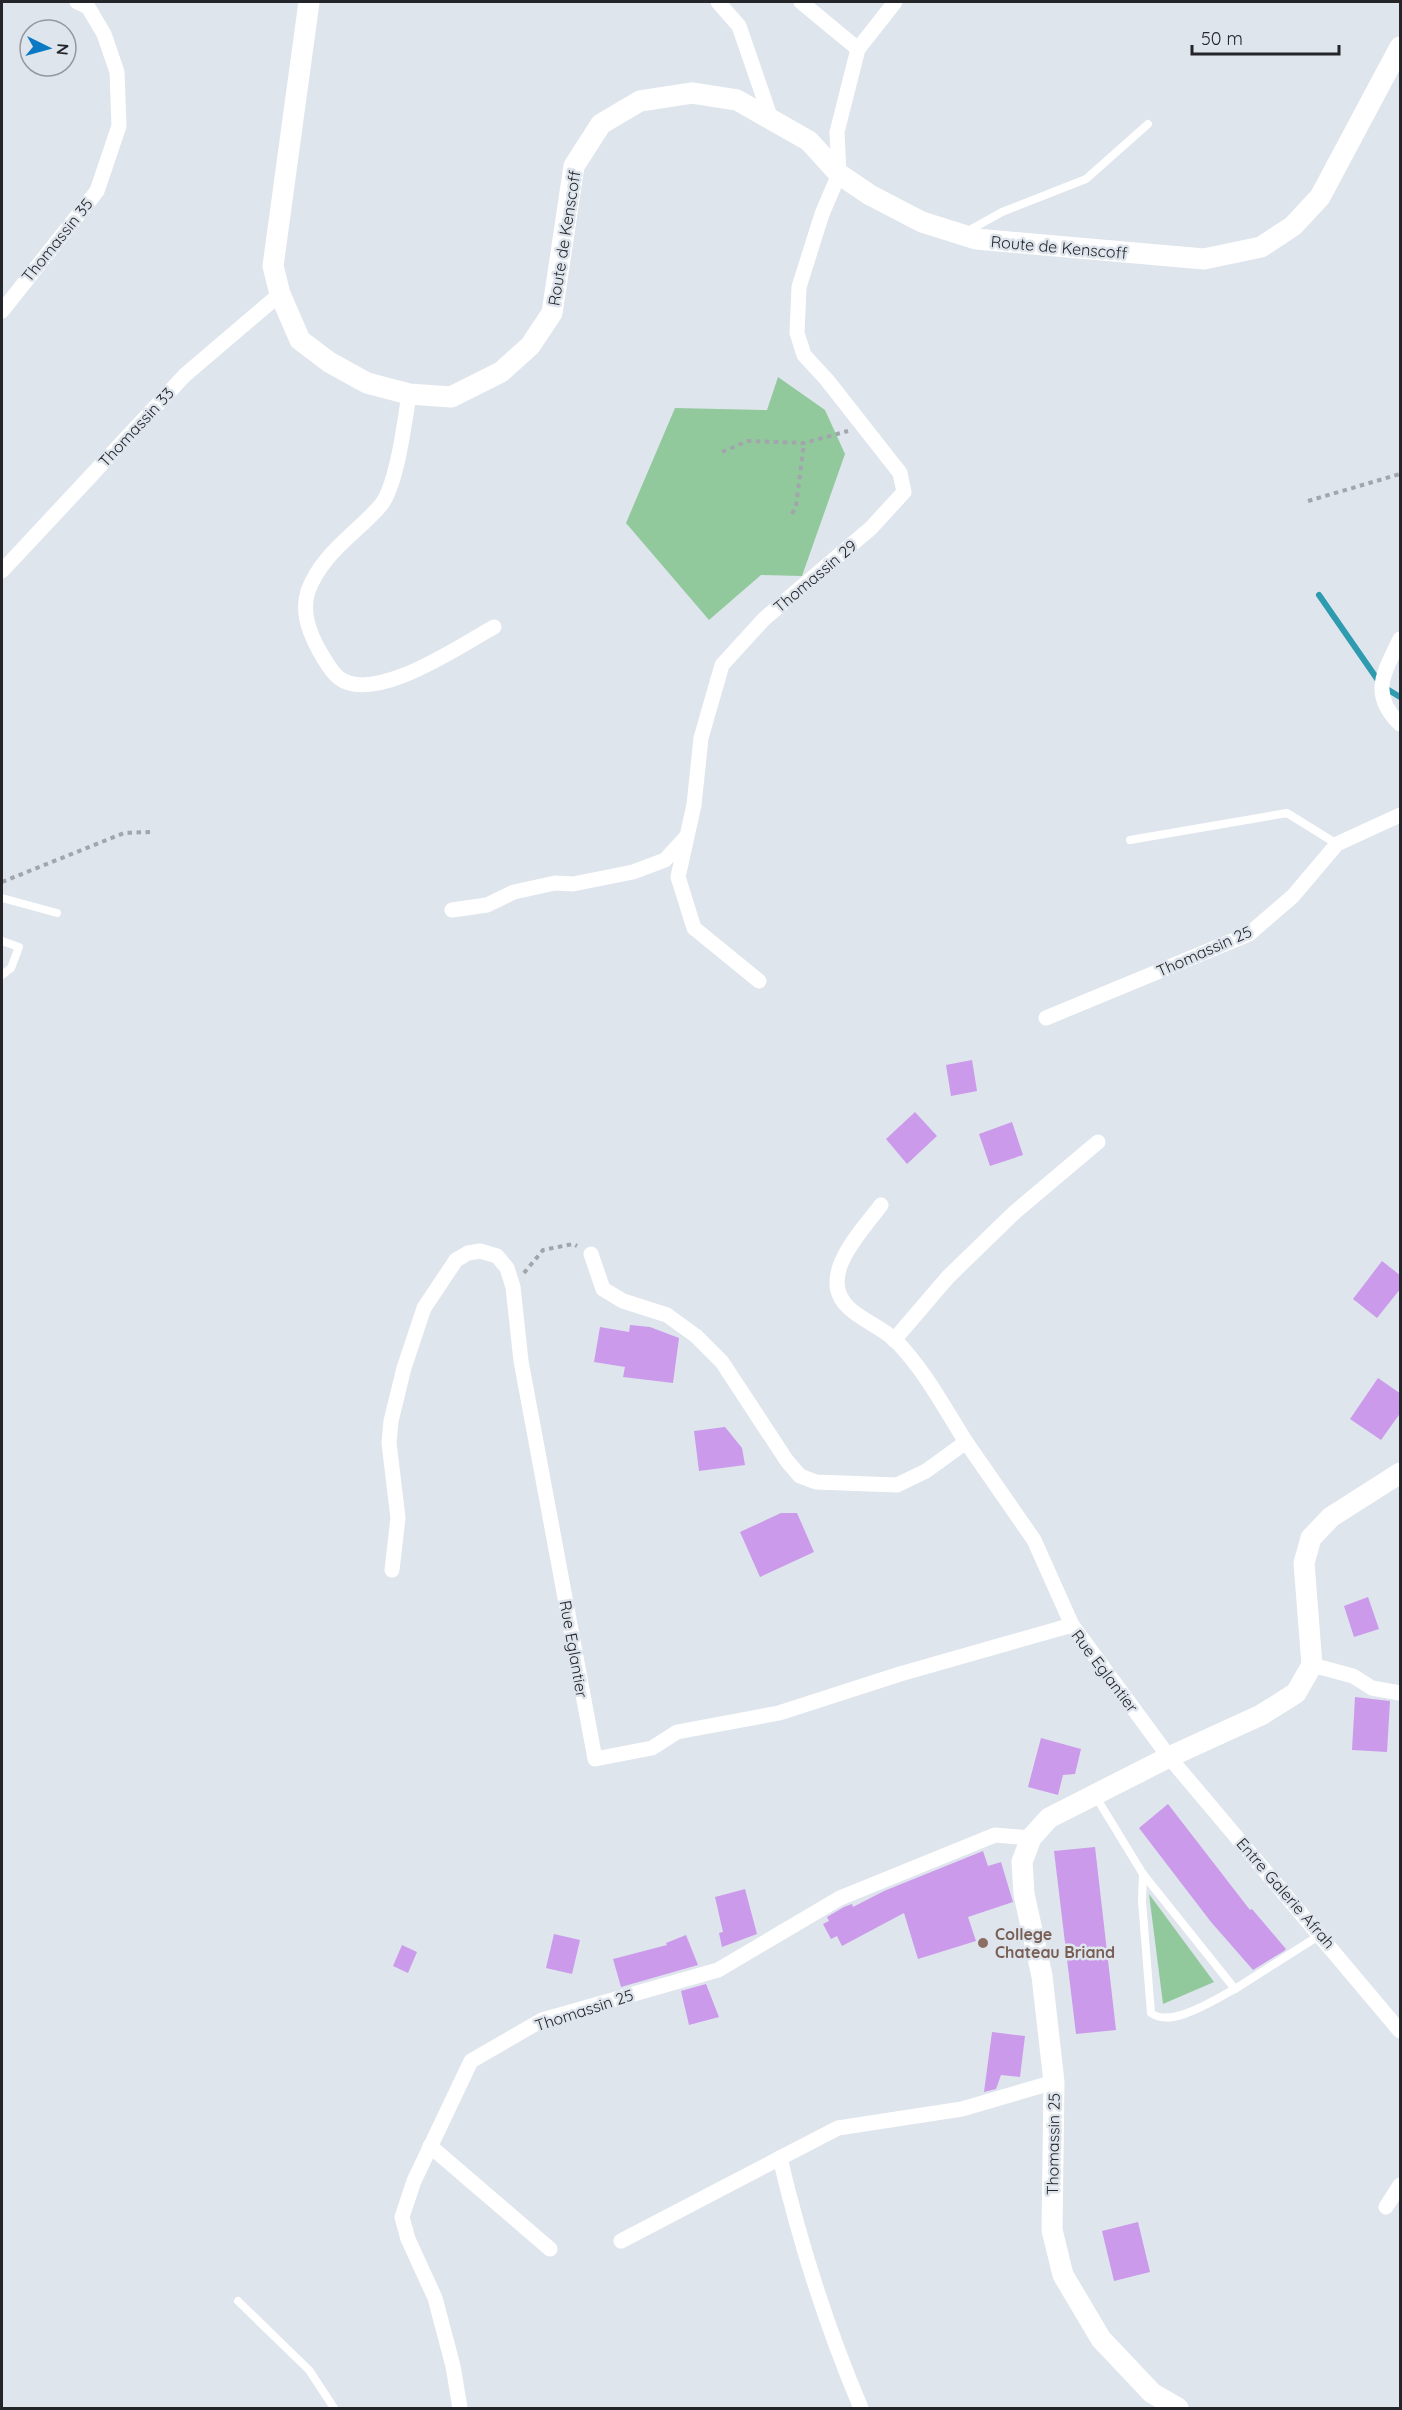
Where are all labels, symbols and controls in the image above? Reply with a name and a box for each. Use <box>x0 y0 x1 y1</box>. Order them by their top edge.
north arrow <box>18 18 78 78</box>
scale bar <box>1192 18 1339 56</box>
text: 50 m <box>1201 27 1243 50</box>
text: N <box>52 43 73 56</box>
street label: Route de Kenscoff <box>543 168 585 307</box>
street label: Thomassin 35 <box>17 194 97 286</box>
street label: Route de Kenscoff <box>990 231 1129 263</box>
street label: Thomassin 33 <box>94 383 178 471</box>
street label: Thomassin 29 <box>769 535 861 617</box>
street label: Thomassin 25 <box>1153 921 1255 981</box>
street label: Rue Eglantier <box>556 1599 592 1699</box>
street label: Rue Eglantier <box>1067 1626 1143 1716</box>
street label: Entre Galerie Afrah <box>1232 1833 1340 1953</box>
place label: College Chateau Briand <box>995 1924 1115 1962</box>
marker: College Chateau Briand <box>976 1936 990 1950</box>
street label: Thomassin 25 <box>532 1985 636 2035</box>
street label: Thomassin 25 <box>1042 2093 1064 2195</box>

